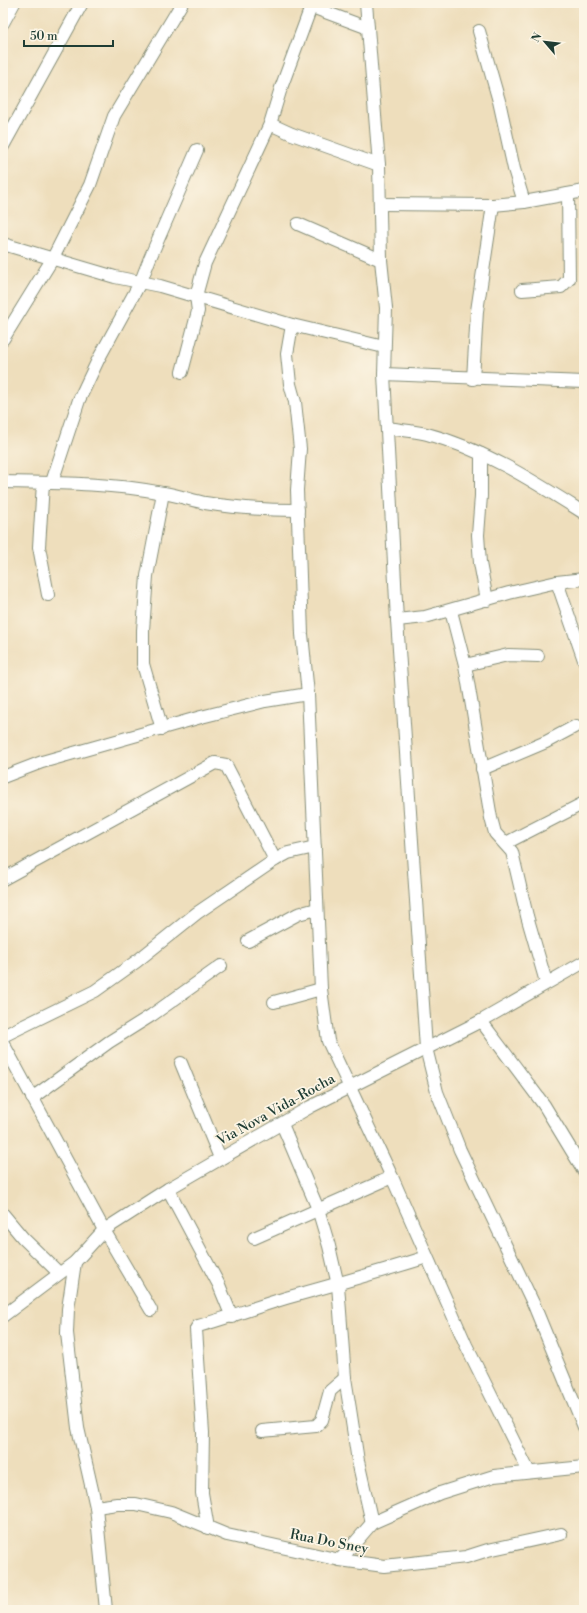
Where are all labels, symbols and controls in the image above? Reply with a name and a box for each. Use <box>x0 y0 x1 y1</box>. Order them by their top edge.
scale bar <box>24 22 113 48</box>
north arrow <box>525 22 565 62</box>
text: 50 m <box>30 29 58 44</box>
text: N <box>529 30 545 45</box>
street label: Via Nova Vida-Rocha <box>213 1070 339 1151</box>
street label: Rua Do Sney <box>288 1526 370 1558</box>

